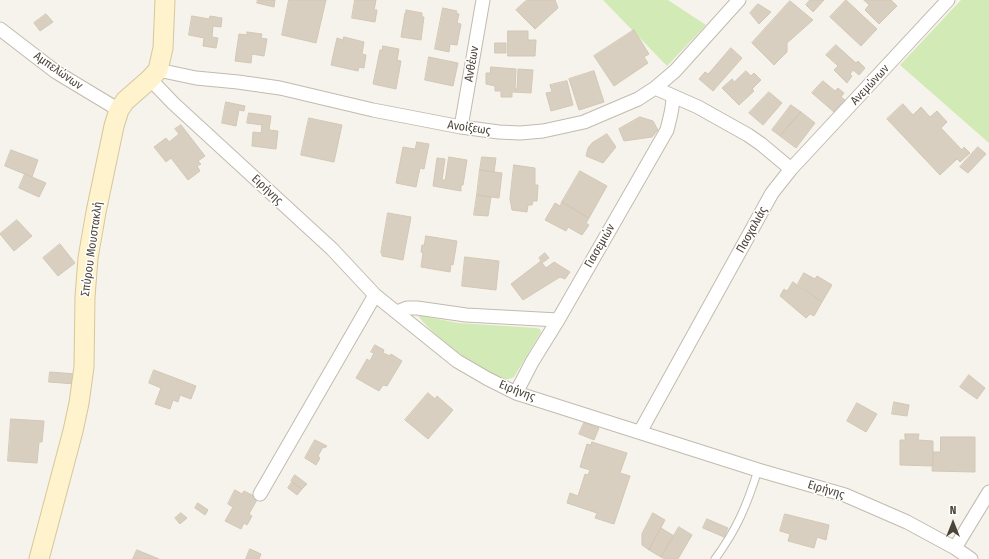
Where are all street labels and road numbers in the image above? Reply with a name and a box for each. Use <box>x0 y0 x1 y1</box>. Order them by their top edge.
street label: Ανθέων <box>462 45 482 83</box>
street label: Αμπελώνων <box>31 49 85 93</box>
street label: Ανεμώνων <box>848 62 892 108</box>
street label: Ανοίξεως <box>446 118 492 138</box>
street label: Ειρήνης <box>248 172 286 208</box>
street label: Σπύρου Μουστακλή <box>78 201 106 297</box>
street label: Πασχαλιάς <box>733 204 771 256</box>
street label: Γιασεμιών <box>582 222 618 270</box>
street label: Ειρήνης <box>497 378 537 404</box>
street label: Ειρήνης <box>806 478 846 502</box>

